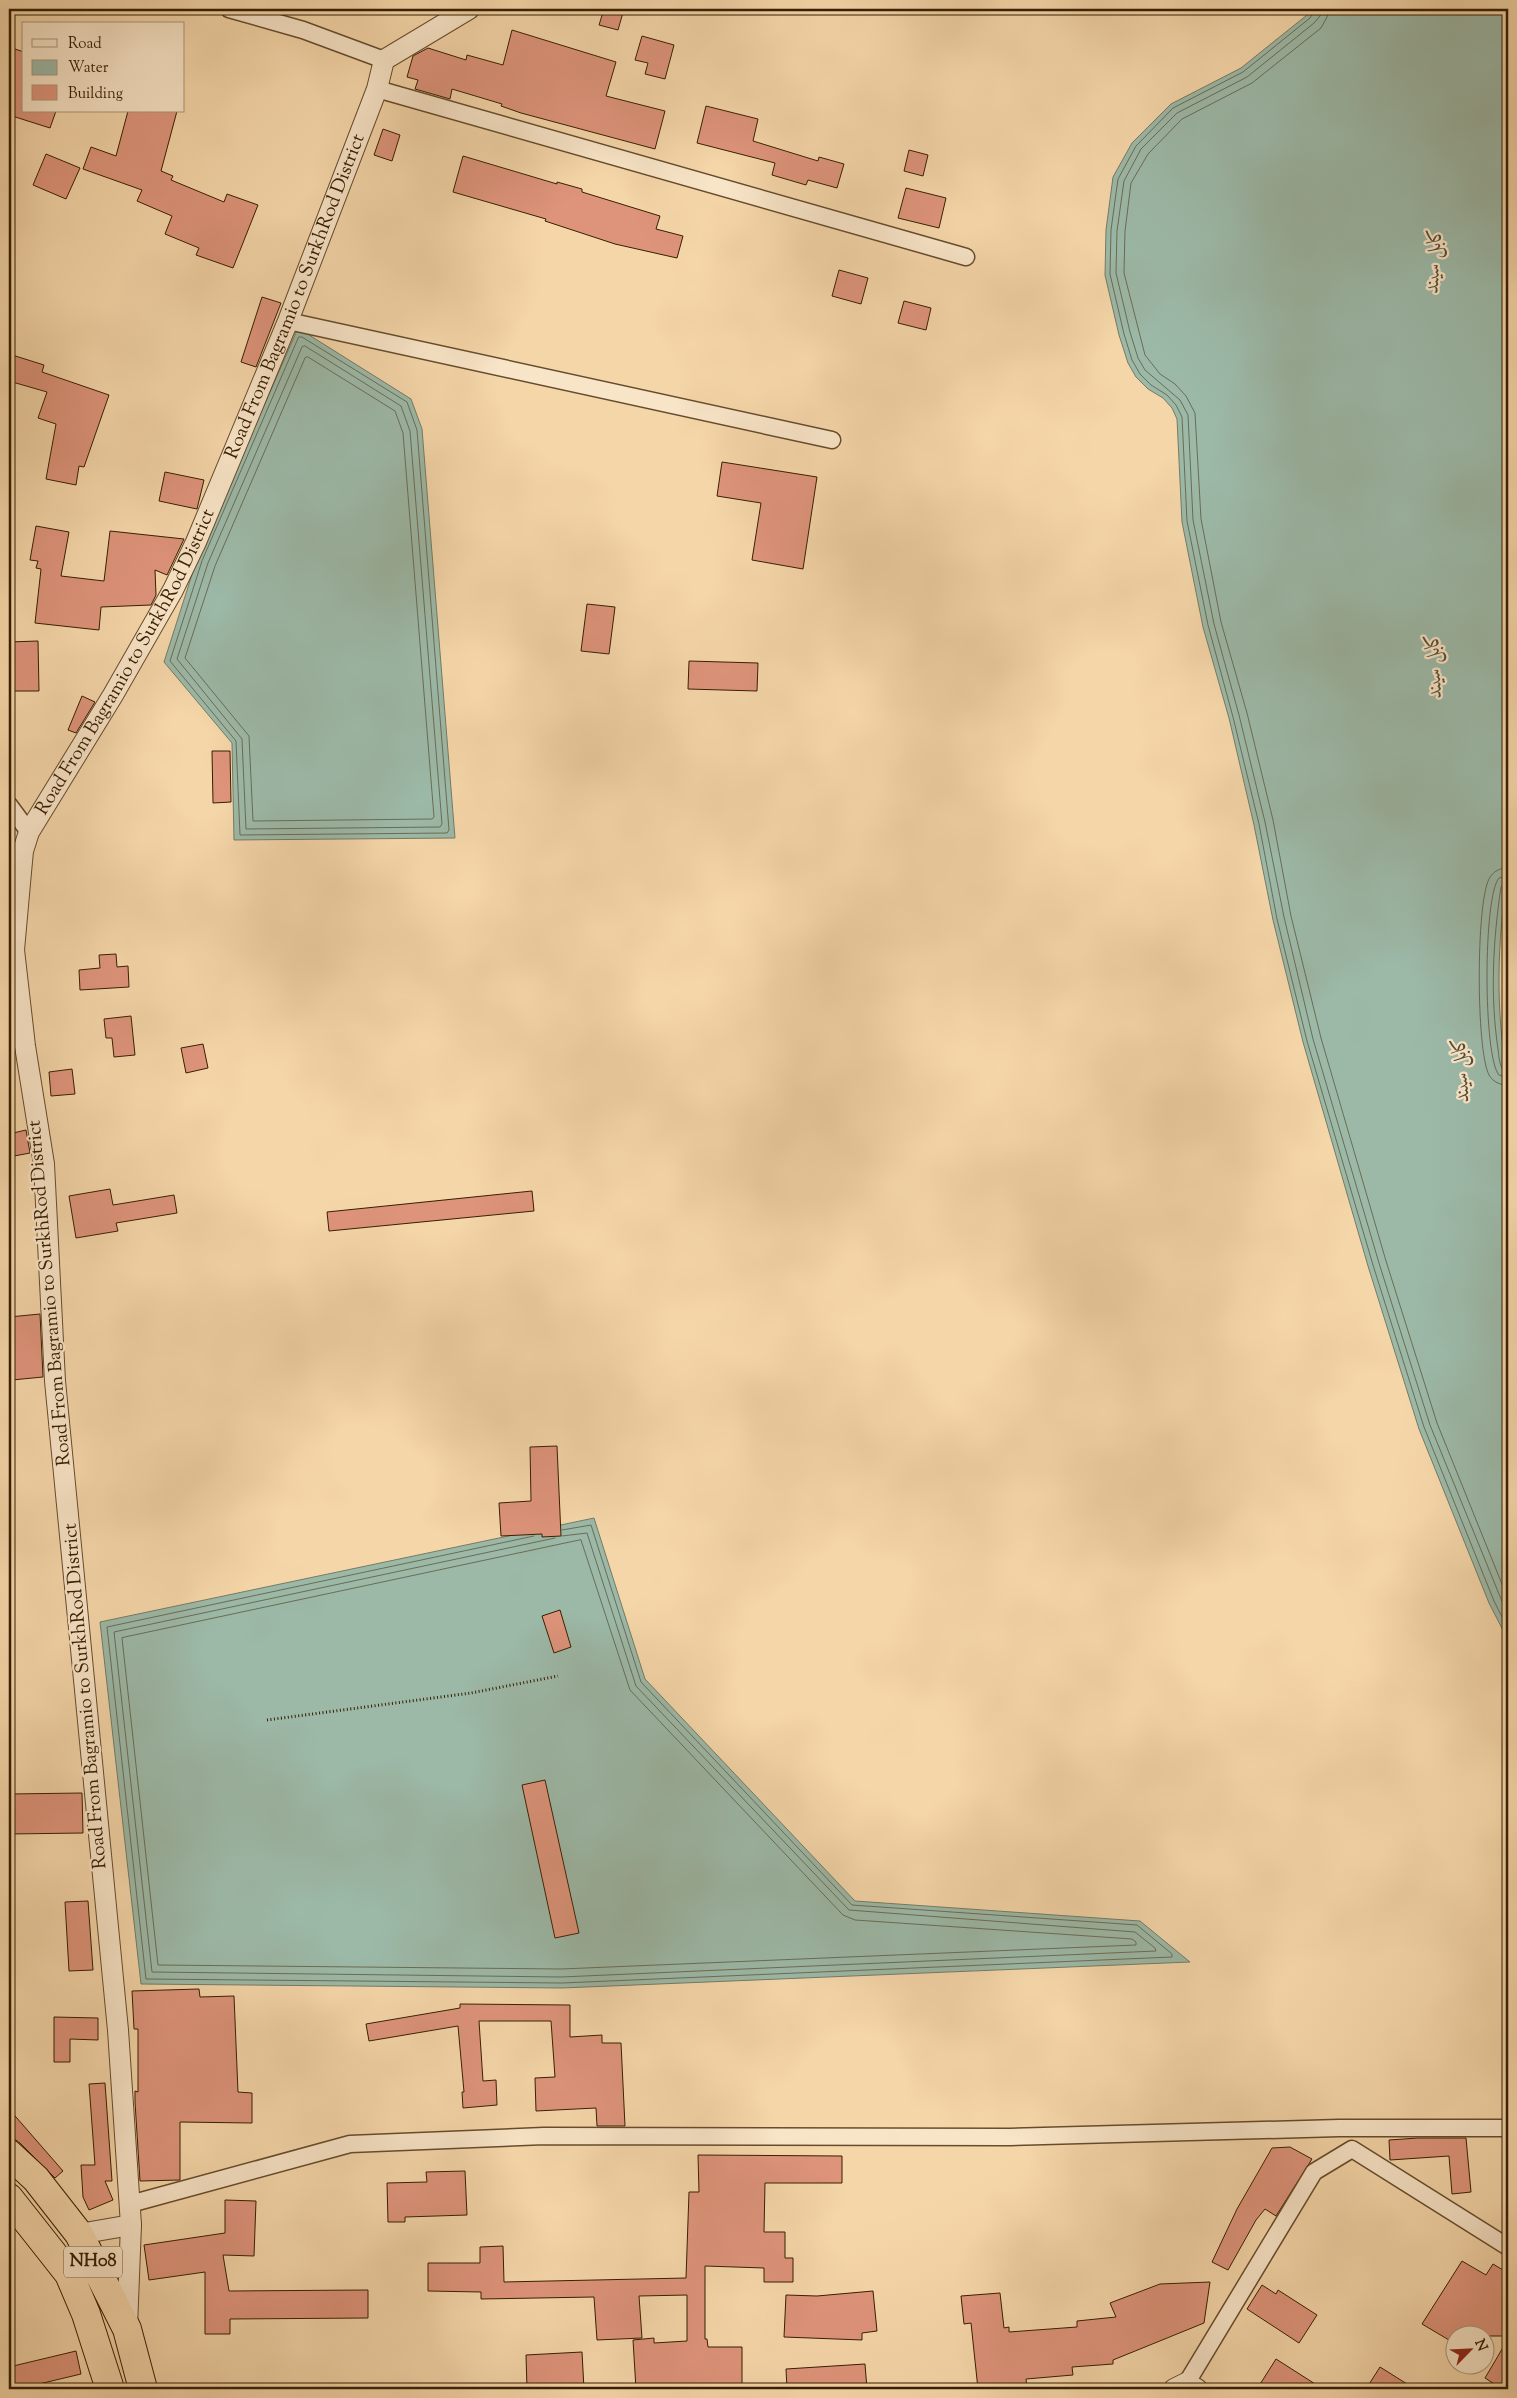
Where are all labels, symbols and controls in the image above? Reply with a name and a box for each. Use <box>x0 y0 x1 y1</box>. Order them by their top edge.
legend <box>22 22 185 112</box>
text: Road <box>68 34 102 55</box>
text: Water <box>68 58 109 79</box>
text: Building <box>68 84 123 105</box>
street label: Road From Bagramio to SurkhRod District <box>219 130 372 463</box>
water label: کابل سيند <box>1419 226 1451 294</box>
street label: Road From Bagramio to SurkhRod District <box>29 504 222 820</box>
water label: کابل سيند <box>1419 631 1451 699</box>
water label: کابل سيند <box>1445 1035 1479 1103</box>
street label: Road From Bagramio to SurkhRod District <box>21 1118 79 1467</box>
street label: Road From Bagramio to SurkhRod District <box>57 1521 115 1870</box>
road number: NH08 <box>64 2246 122 2278</box>
north arrow <box>1444 2326 1494 2376</box>
text: N <box>1469 2336 1491 2355</box>

